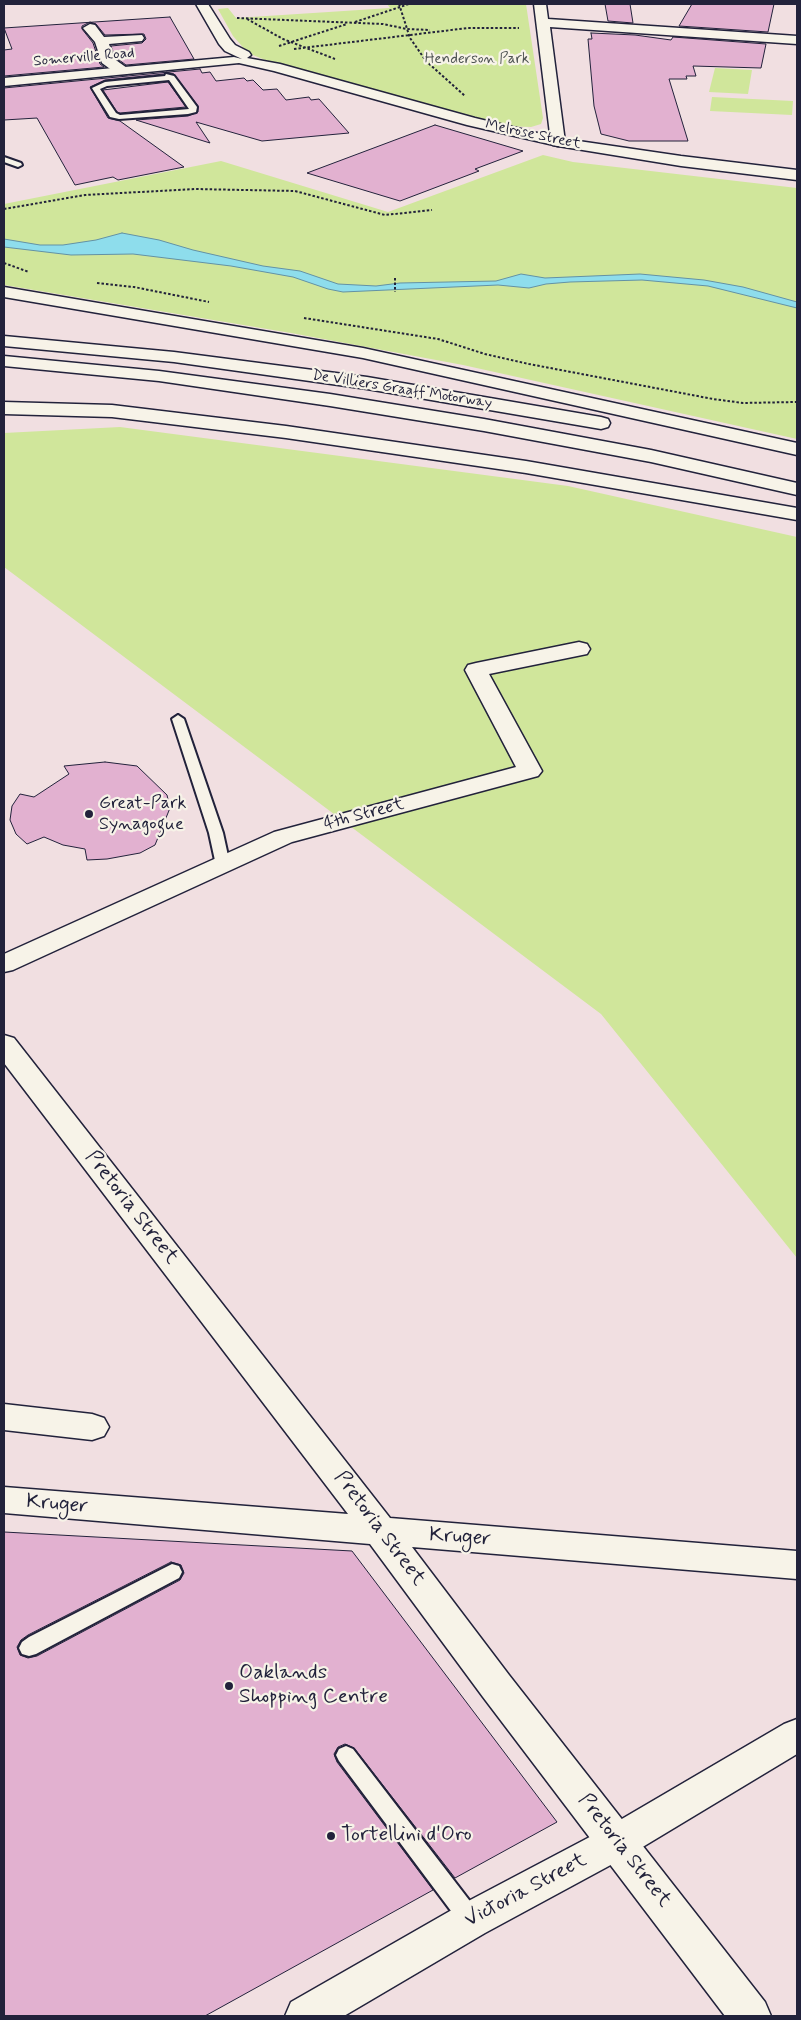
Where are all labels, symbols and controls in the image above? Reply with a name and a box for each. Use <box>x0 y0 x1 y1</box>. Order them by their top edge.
street label: Somerville Road <box>33 45 135 71</box>
park label: Henderson Park <box>425 51 529 69</box>
street label: Melrose Street <box>484 116 582 154</box>
street label: De Villiers Graaff Motorway <box>311 367 493 413</box>
place label: Great-Park Synagogue <box>99 793 186 836</box>
street label: 4th Street <box>322 794 406 836</box>
marker: Great-Park Synagogue <box>83 808 95 820</box>
street label: Pretoria Street <box>79 1146 183 1270</box>
street label: Pretoria Street <box>328 1467 430 1591</box>
street label: Kruger <box>25 1490 89 1520</box>
street label: Kruger <box>428 1523 492 1553</box>
place label: Oaklands Shopping Centre <box>239 1661 388 1711</box>
marker: Oaklands Shopping Centre <box>223 1680 235 1692</box>
street label: Pretoria Street <box>572 1789 676 1913</box>
place label: Tortellini d'Oro <box>341 1823 472 1849</box>
marker: Tortellini d'Oro <box>325 1830 337 1842</box>
street label: Victoria Street <box>461 1848 591 1934</box>

